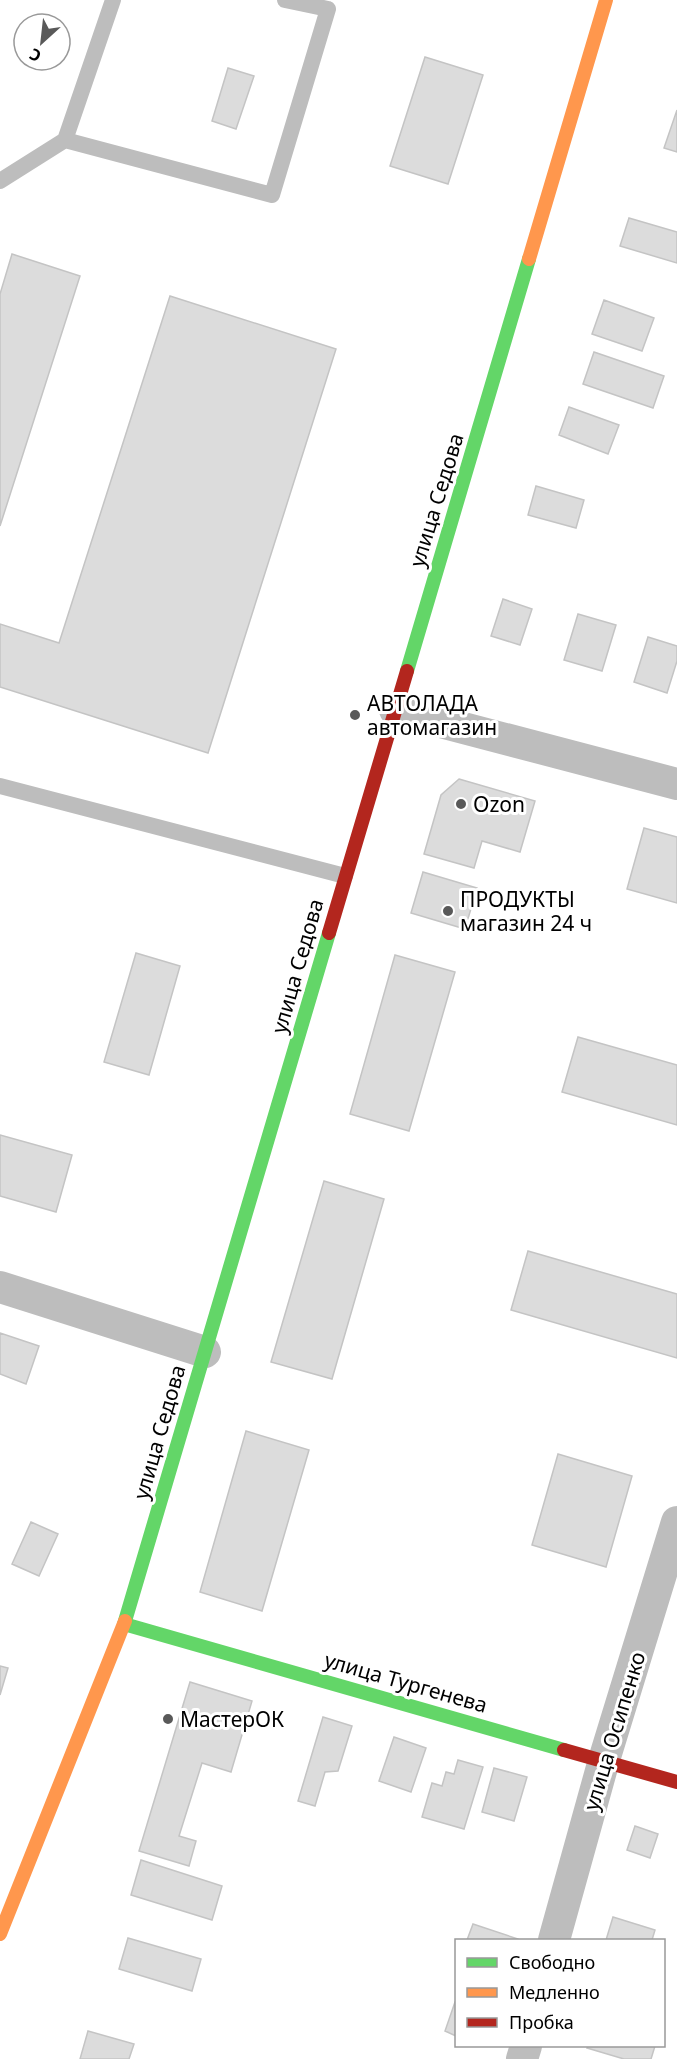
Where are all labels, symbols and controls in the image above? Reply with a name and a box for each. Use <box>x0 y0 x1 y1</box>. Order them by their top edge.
north arrow <box>12 12 72 72</box>
text: С <box>26 43 45 68</box>
street label: улица Седова <box>402 430 470 570</box>
place label: АВТОЛАДА автомагазин <box>367 689 497 741</box>
marker: АВТОЛАДА автомагазин <box>348 708 362 722</box>
place label: Ozon <box>473 790 525 818</box>
marker: Ozon <box>454 797 468 811</box>
place label: ПРОДУКТЫ магазин 24 ч <box>460 885 592 937</box>
street label: улица Седова <box>264 896 330 1036</box>
marker: ПРОДУКТЫ магазин 24 ч <box>441 904 455 918</box>
street label: улица Седова <box>126 1362 192 1502</box>
street label: улица Тургенева <box>321 1645 491 1719</box>
street label: улица Осипенко <box>577 1648 651 1814</box>
place label: МастерОК <box>180 1705 284 1733</box>
marker: МастерОК <box>161 1712 175 1726</box>
legend <box>455 1939 665 2047</box>
text: Свободно <box>509 1950 595 1974</box>
text: Медленно <box>509 1980 600 2004</box>
text: Пробка <box>509 2010 574 2034</box>

